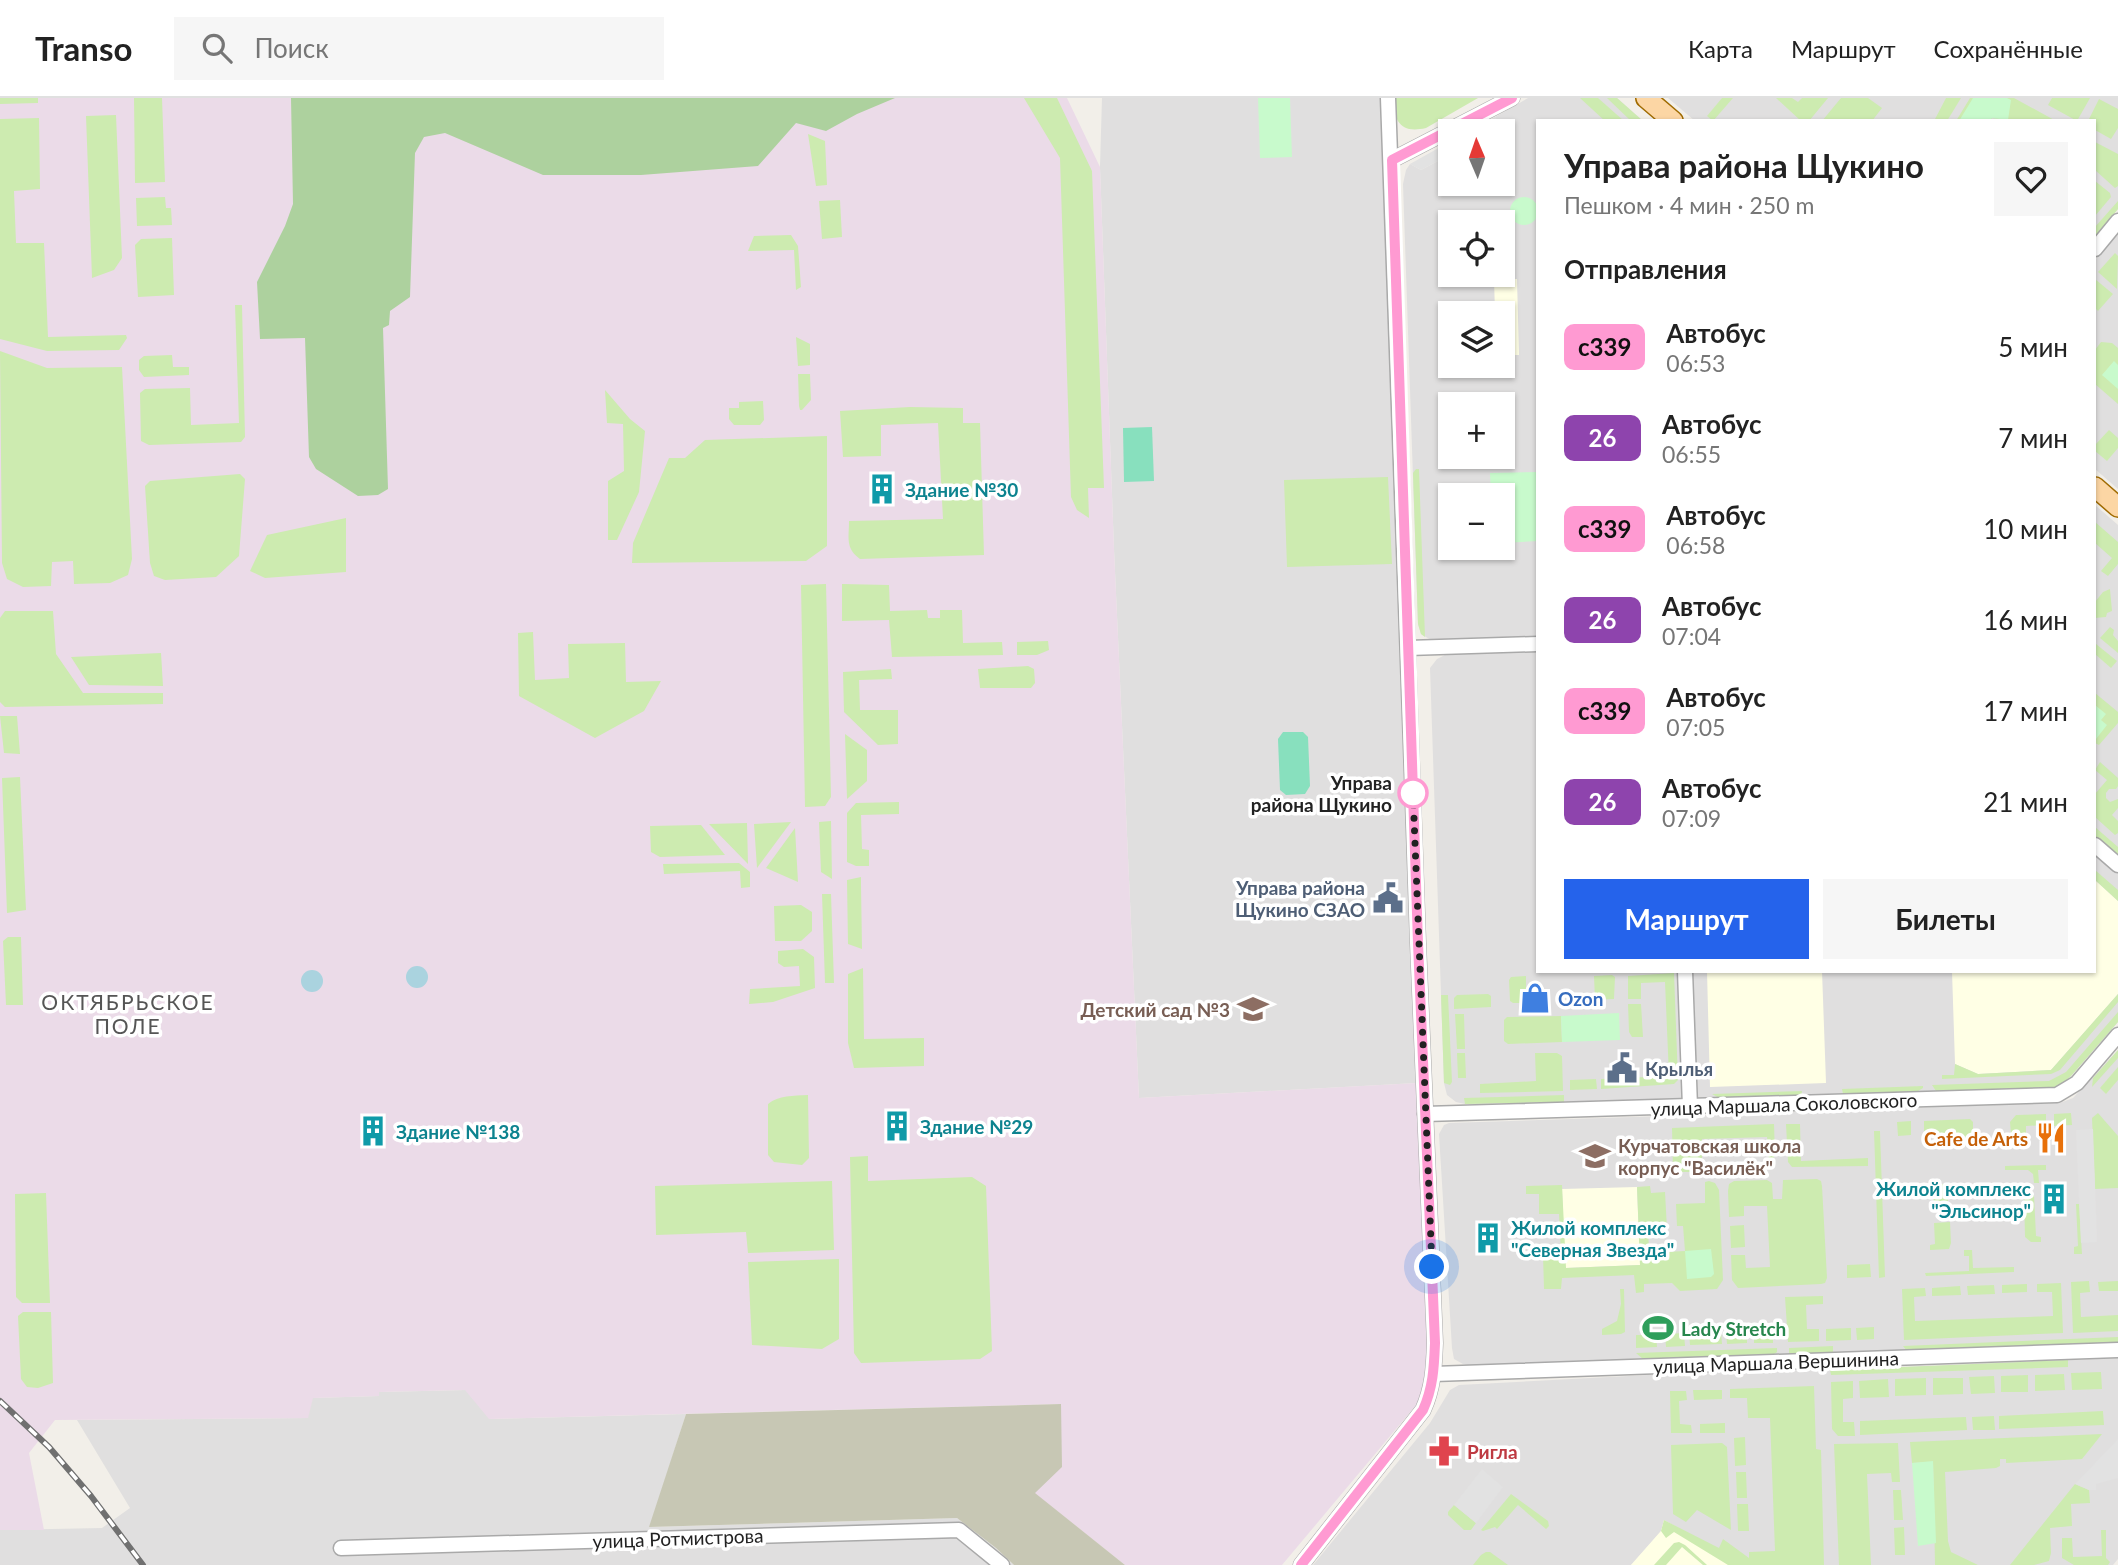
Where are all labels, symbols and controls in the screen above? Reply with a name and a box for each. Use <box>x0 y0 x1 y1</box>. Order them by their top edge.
search box <box>174 17 664 80</box>
text: Transo <box>35 28 132 68</box>
icon: search <box>198 29 236 67</box>
text: Поиск <box>254 32 329 64</box>
text: Карта <box>1688 34 1753 63</box>
text: Маршрут <box>1791 34 1896 63</box>
text: Сохранённые <box>1934 34 2083 63</box>
north arrow <box>1438 119 1516 196</box>
map controls <box>1438 119 1515 560</box>
button: heart <box>1994 142 2068 216</box>
text: Управа района Щукино <box>1564 145 1924 185</box>
text: Пешком · 4 мин · 250 m <box>1564 191 1814 219</box>
button: locate <box>1438 210 1515 287</box>
text: Отправления <box>1564 253 1727 285</box>
button: layers <box>1438 301 1515 378</box>
text: Автобус <box>1666 317 1766 349</box>
text: 5 мин <box>1998 331 2068 363</box>
text: с339 <box>1578 332 1631 361</box>
text: 06:53 <box>1666 349 1725 377</box>
button: + <box>1438 392 1515 469</box>
text: Автобус <box>1662 408 1761 440</box>
text: 7 мин <box>1998 422 2068 454</box>
text: 26 <box>1589 423 1616 452</box>
text: 06:55 <box>1662 440 1721 468</box>
building icon: Здание №30 <box>865 472 899 506</box>
place label: Здание №30 <box>905 478 1018 501</box>
button: − <box>1438 483 1515 560</box>
text: Автобус <box>1666 499 1766 531</box>
text: 10 мин <box>1983 513 2068 545</box>
text: с339 <box>1578 514 1631 543</box>
text: 06:58 <box>1666 531 1725 559</box>
text: Автобус <box>1662 590 1761 622</box>
text: 16 мин <box>1983 604 2068 636</box>
text: 26 <box>1589 605 1616 634</box>
text: 07:04 <box>1662 622 1721 650</box>
text: Автобус <box>1666 681 1766 713</box>
text: 17 мин <box>1983 695 2068 727</box>
text: с339 <box>1578 696 1631 725</box>
text: 07:05 <box>1666 713 1725 741</box>
place label: Управа района Щукино <box>1251 771 1392 816</box>
text: Автобус <box>1662 772 1761 804</box>
marker: Управа района Щукино <box>1398 778 1428 808</box>
text: 21 мин <box>1983 786 2068 818</box>
text: 26 <box>1589 787 1616 816</box>
text: 07:09 <box>1662 804 1721 832</box>
place label: Управа района Щукино СЗАО <box>1235 876 1365 921</box>
button: Маршрут <box>1564 879 1809 959</box>
button: Билеты <box>1823 879 2068 959</box>
public building icon: Управа района Щукино СЗАО <box>1371 881 1405 915</box>
shop icon: Ozon <box>1518 981 1552 1015</box>
place label: Ozon <box>1558 987 1603 1010</box>
district label: ОКТЯБРЬСКОЕ ПОЛЕ <box>41 989 215 1038</box>
school or university icon: Детский сад №3 <box>1236 992 1270 1026</box>
place label: Детский сад №3 <box>1081 998 1230 1021</box>
public building icon: Крылья <box>1605 1051 1639 1085</box>
place label: Крылья <box>1645 1057 1713 1080</box>
street label: улица Маршала Соколовского <box>1650 1088 1918 1120</box>
building icon: Здание №29 <box>880 1109 914 1143</box>
building icon: Здание №138 <box>356 1114 390 1148</box>
place label: Здание №29 <box>920 1115 1033 1138</box>
place label: Здание №138 <box>396 1120 520 1143</box>
restaurant icon: Cafe de Arts <box>2034 1121 2068 1155</box>
place label: Cafe de Arts <box>1924 1127 2028 1150</box>
place label: Курчатовская школа корпус "Василёк" <box>1618 1134 1801 1179</box>
school or university icon: Курчатовская школа корпус "Василёк" <box>1578 1139 1612 1173</box>
place label: Жилой комплекс "Эльсинор" <box>1876 1177 2031 1222</box>
building icon: Жилой комплекс "Эльсинор" <box>2037 1182 2071 1216</box>
place label: Жилой комплекс "Северная Звезда" <box>1511 1216 1674 1261</box>
building icon: Жилой комплекс "Северная Звезда" <box>1471 1221 1505 1255</box>
your location <box>1414 1249 1449 1284</box>
sports icon: Lady Stretch <box>1641 1311 1675 1345</box>
place label: Lady Stretch <box>1681 1317 1786 1340</box>
street label: улица Маршала Вершинина <box>1653 1346 1899 1378</box>
pharmacy icon: Ригла <box>1427 1434 1461 1468</box>
place label: Ригла <box>1467 1440 1518 1463</box>
street label: улица Ротмистрова <box>592 1524 764 1552</box>

